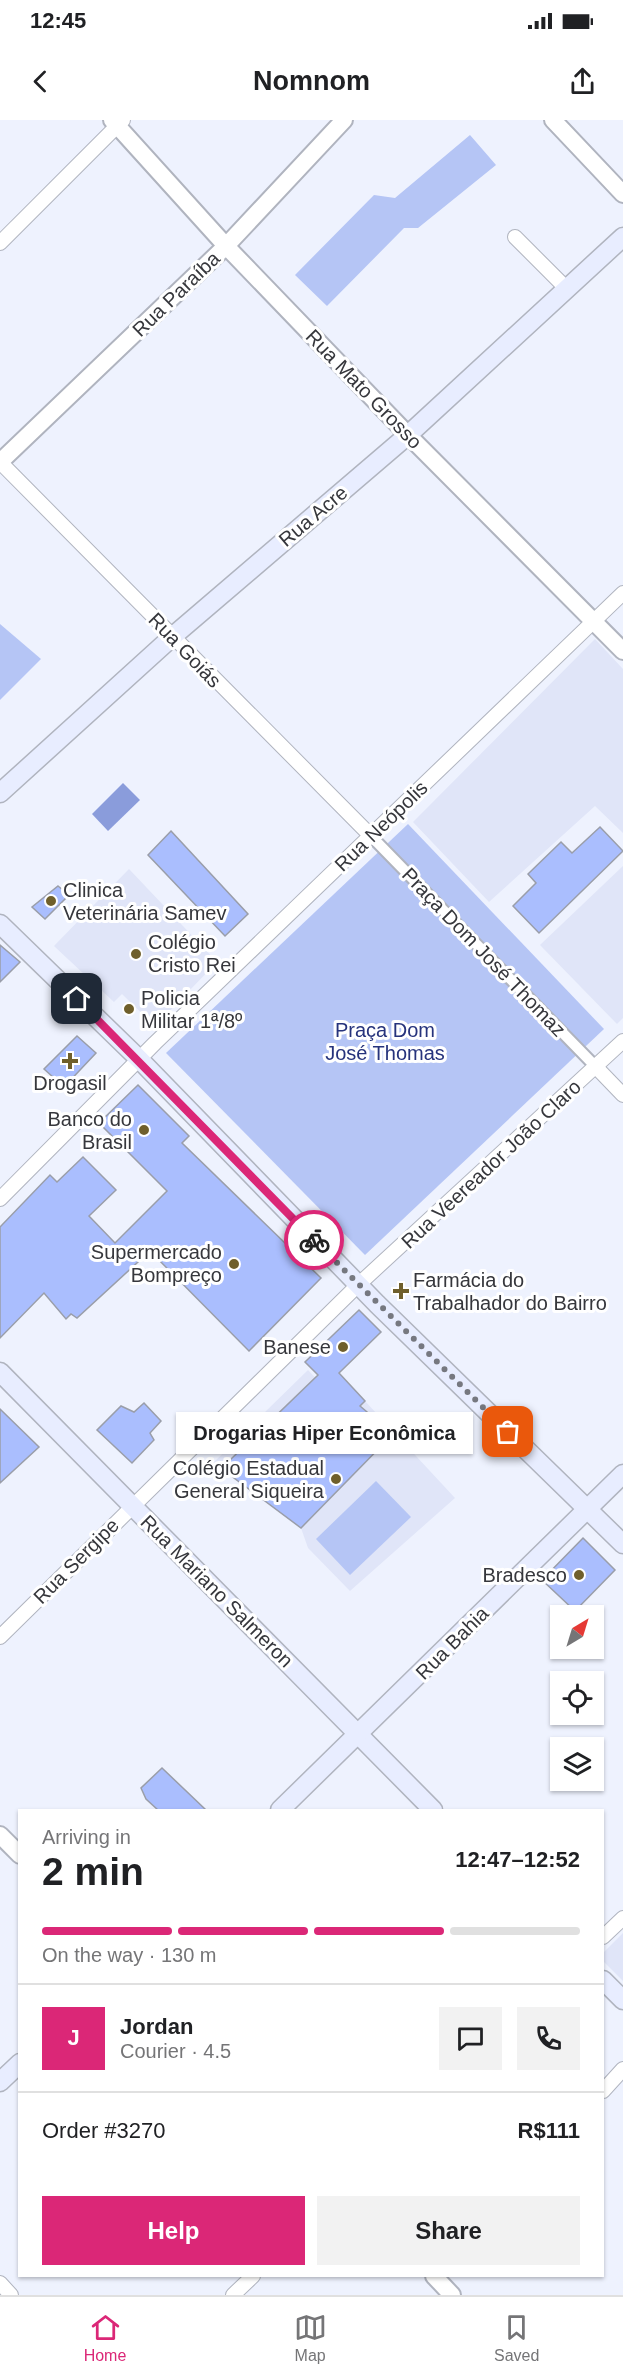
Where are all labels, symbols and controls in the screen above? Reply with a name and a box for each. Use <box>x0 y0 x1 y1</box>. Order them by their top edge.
text: 12:45 <box>30 8 86 33</box>
icon: back <box>24 65 57 98</box>
icon: share <box>566 65 599 98</box>
text: Nomnom <box>253 66 370 96</box>
street label: Rua Paraíba <box>128 246 225 341</box>
street label: Rua Mato Grosso <box>302 325 426 453</box>
street label: Rua Acre <box>274 481 352 551</box>
street label: Rua Goiás <box>144 608 226 692</box>
street label: Rua Neópolis <box>330 776 432 876</box>
street label: Praça Dom José Thomaz <box>398 863 570 1041</box>
place label: Clinica Veterinária Samev <box>63 879 226 924</box>
marker: Clinica Veterinária Samev <box>44 894 58 908</box>
place label: Colégio Cristo Rei <box>148 931 236 976</box>
marker: Colégio Cristo Rei <box>129 947 143 961</box>
pin <box>51 973 102 1024</box>
icon: home <box>60 982 93 1015</box>
place label: Policia Militar 1ª/8º <box>141 987 243 1032</box>
marker: Policia Militar 1ª/8º <box>122 1002 136 1016</box>
park label: Praça Dom José Thomas <box>325 1019 445 1064</box>
marker: Drogasil <box>63 1054 77 1068</box>
place label: Drogasil <box>33 1072 107 1094</box>
street label: Rua Veereador João Claro <box>397 1075 585 1253</box>
place label: Banco do Brasil <box>47 1108 132 1153</box>
marker: Banco do Brasil <box>137 1123 151 1137</box>
courier <box>284 1210 344 1270</box>
icon: bike <box>298 1224 331 1257</box>
place label: Supermercado Bompreço <box>91 1241 222 1286</box>
marker: Supermercado Bompreço <box>227 1257 241 1271</box>
place label: Farmácia do Trabalhador do Bairro <box>413 1269 607 1314</box>
marker: Farmácia do Trabalhador do Bairro <box>394 1284 408 1298</box>
place label: Banese <box>263 1336 331 1358</box>
marker: Banese <box>336 1340 350 1354</box>
pin <box>482 1406 533 1457</box>
callout: Drogarias Hiper Econômica <box>175 1411 472 1453</box>
icon: bag <box>491 1415 524 1448</box>
text: Drogarias Hiper Econômica <box>193 1422 456 1444</box>
place label: Colégio Estadual General Siqueira <box>173 1457 325 1502</box>
marker: Colégio Estadual General Siqueira <box>329 1472 343 1486</box>
street label: Rua Mariano Salmeron <box>137 1511 297 1671</box>
street label: Rua Sergipe <box>29 1514 123 1608</box>
place label: Bradesco <box>483 1564 567 1586</box>
marker: Bradesco <box>572 1568 586 1582</box>
street label: Rua Bahia <box>411 1602 493 1684</box>
north arrow <box>550 1605 604 1659</box>
map controls <box>550 1605 604 1791</box>
button: locate <box>550 1671 604 1725</box>
button: layers <box>550 1737 604 1791</box>
text: Arriving in <box>42 1826 131 1848</box>
text: 12:47–12:52 <box>455 1847 580 1872</box>
text: 2 min <box>42 1850 144 1893</box>
text: On the way · 130 m <box>42 1944 217 1966</box>
button: chat <box>439 2007 502 2070</box>
button: phone <box>517 2007 580 2070</box>
text: Jordan <box>120 2014 193 2039</box>
text: J <box>67 2025 80 2050</box>
text: Courier · 4.5 <box>120 2040 231 2062</box>
text: Order #3270 <box>42 2118 166 2143</box>
text: R$111 <box>518 2118 580 2143</box>
button: Help <box>42 2196 305 2265</box>
button: Share <box>317 2196 580 2265</box>
tab: Home <box>84 2311 126 2365</box>
tab: Map <box>294 2311 327 2365</box>
tab: Saved <box>494 2311 539 2365</box>

